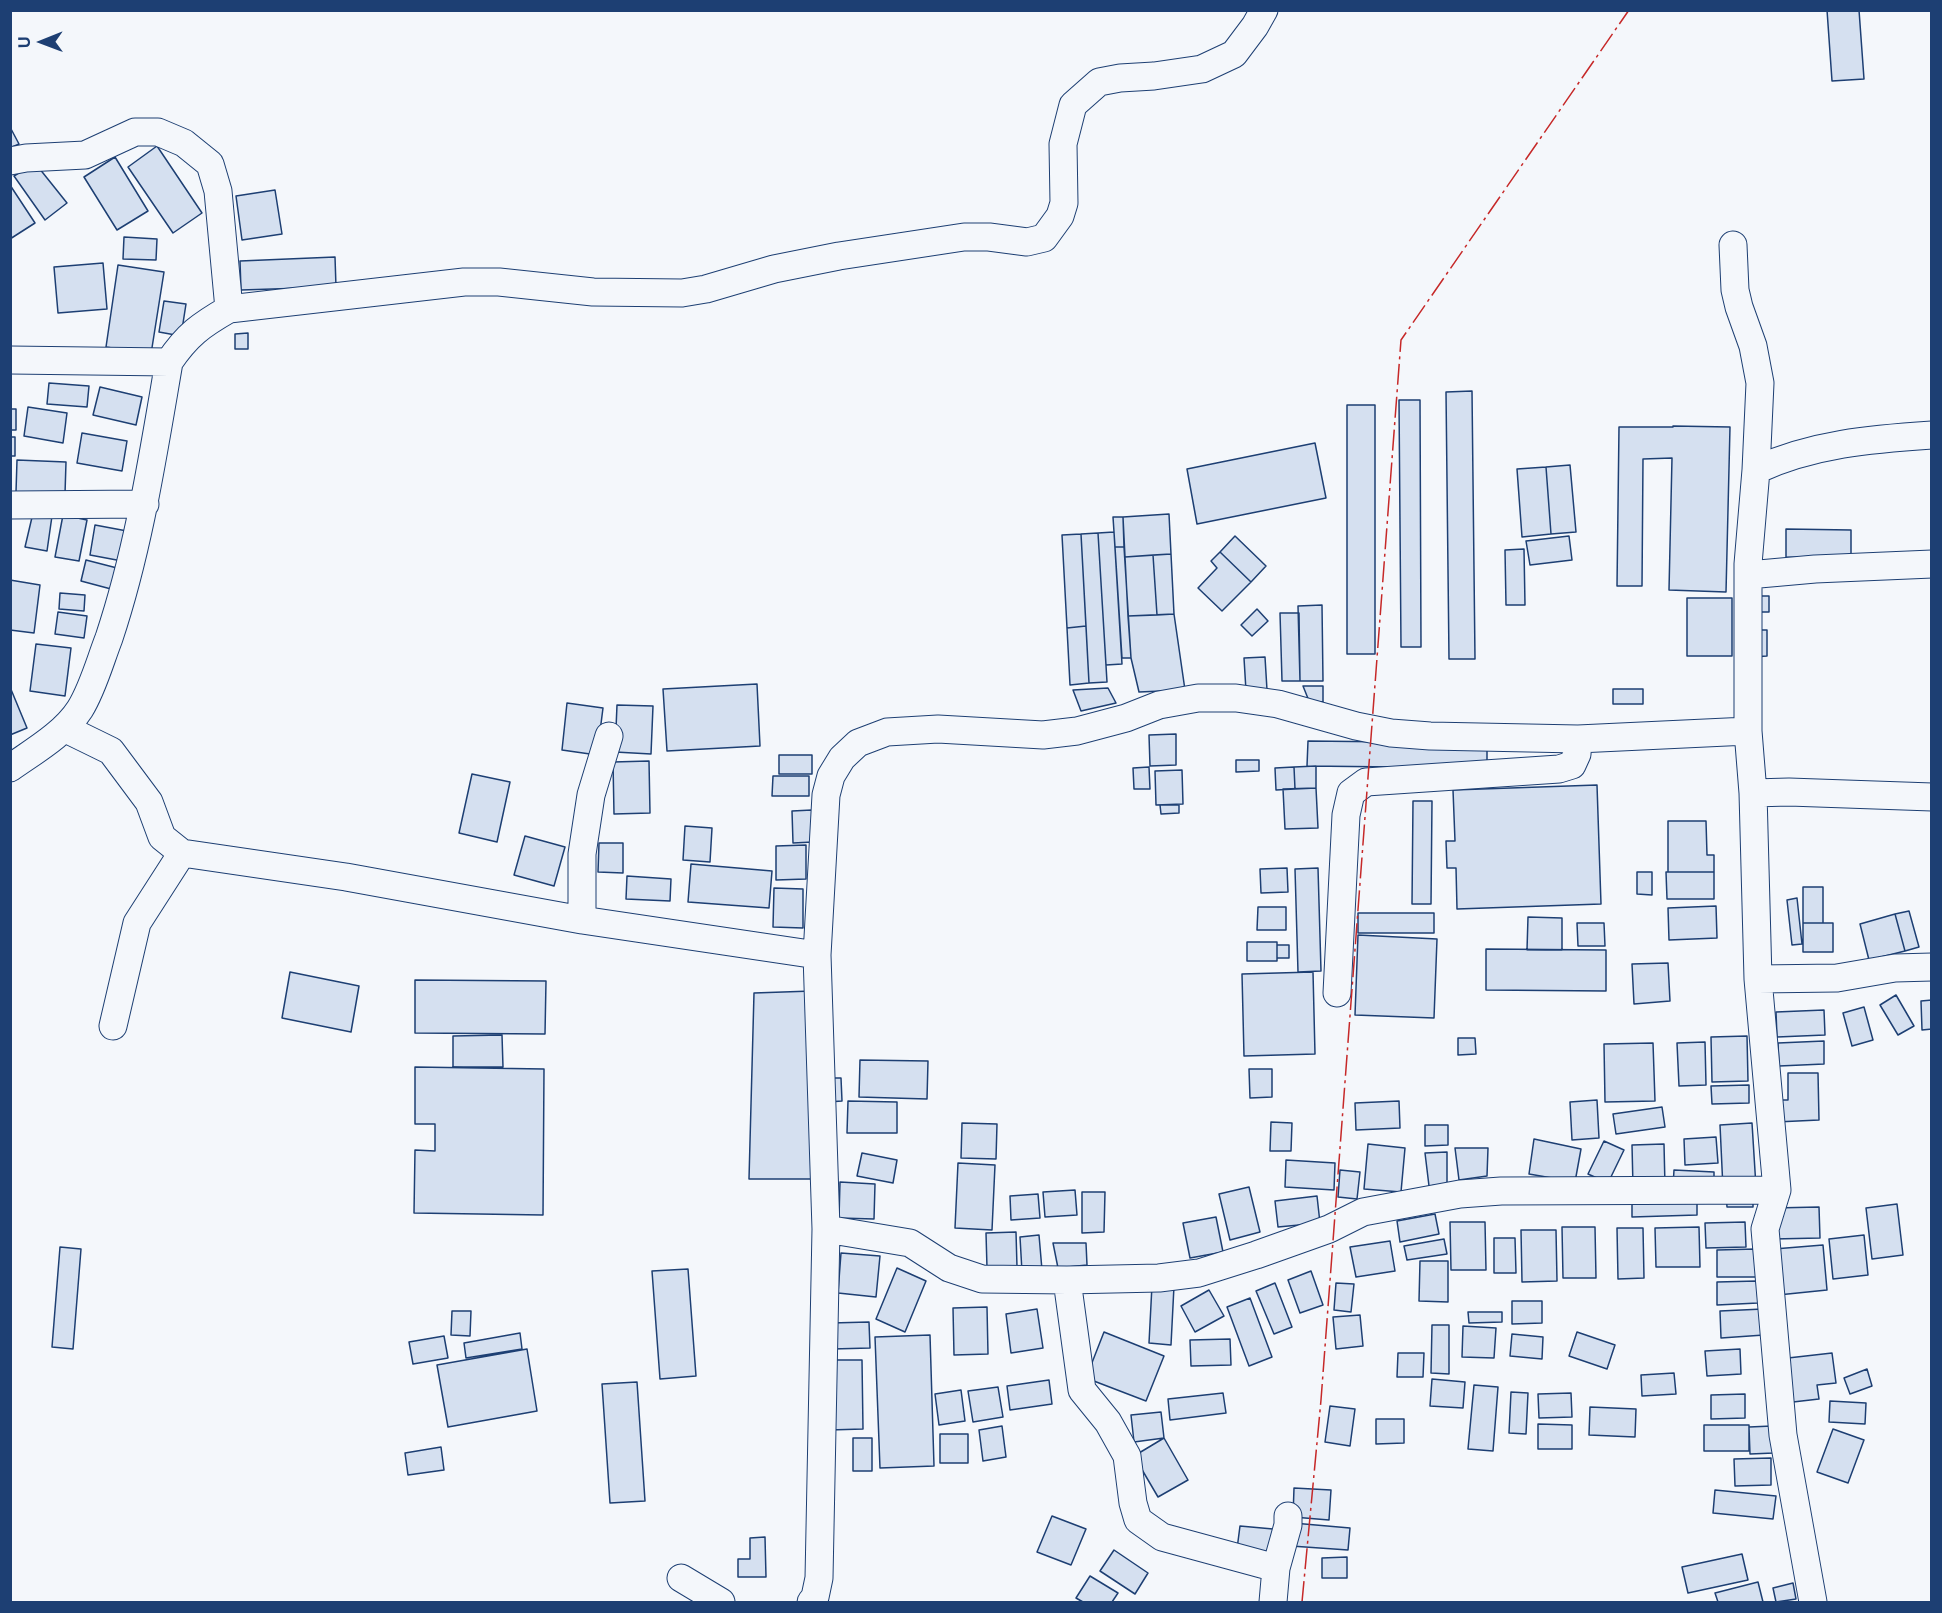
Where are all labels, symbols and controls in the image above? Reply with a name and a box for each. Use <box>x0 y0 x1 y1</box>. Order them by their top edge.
north arrow <box>12 12 72 72</box>
text: U <box>14 36 34 48</box>

